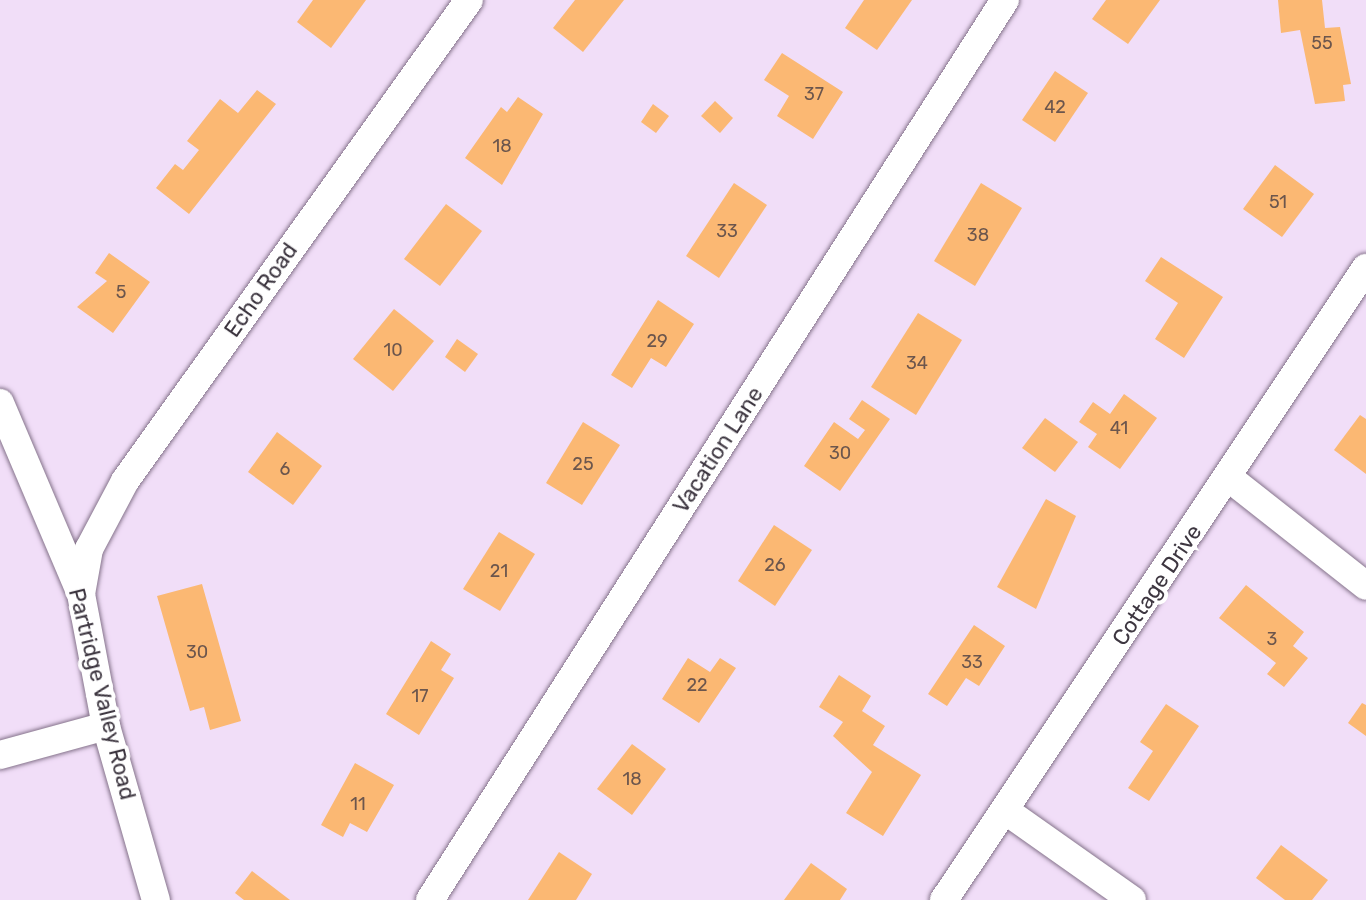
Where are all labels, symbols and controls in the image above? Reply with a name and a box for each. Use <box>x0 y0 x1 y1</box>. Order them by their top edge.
house number: 55 <box>1311 32 1333 54</box>
house number: 37 <box>804 83 824 105</box>
house number: 42 <box>1044 96 1066 118</box>
house number: 18 <box>492 135 512 157</box>
house number: 51 <box>1269 191 1287 213</box>
house number: 33 <box>716 220 738 242</box>
house number: 38 <box>967 224 989 246</box>
street label: Echo Road <box>219 238 303 342</box>
house number: 5 <box>116 281 126 303</box>
house number: 29 <box>646 330 668 352</box>
house number: 10 <box>383 339 403 361</box>
house number: 34 <box>906 352 928 374</box>
street label: Vacation Lane <box>667 382 769 518</box>
house number: 41 <box>1110 417 1128 439</box>
house number: 30 <box>829 442 851 464</box>
house number: 25 <box>572 453 594 475</box>
house number: 6 <box>280 458 290 480</box>
street label: Cottage Drive <box>1107 519 1207 651</box>
house number: 26 <box>764 554 786 576</box>
house number: 21 <box>490 560 508 582</box>
street label: Partridge Valley Road <box>63 585 141 803</box>
house number: 3 <box>1267 628 1277 650</box>
house number: 30 <box>186 641 208 663</box>
house number: 33 <box>961 651 983 673</box>
house number: 22 <box>686 674 708 696</box>
house number: 17 <box>412 685 428 707</box>
house number: 18 <box>622 768 642 790</box>
house number: 11 <box>350 793 366 815</box>

